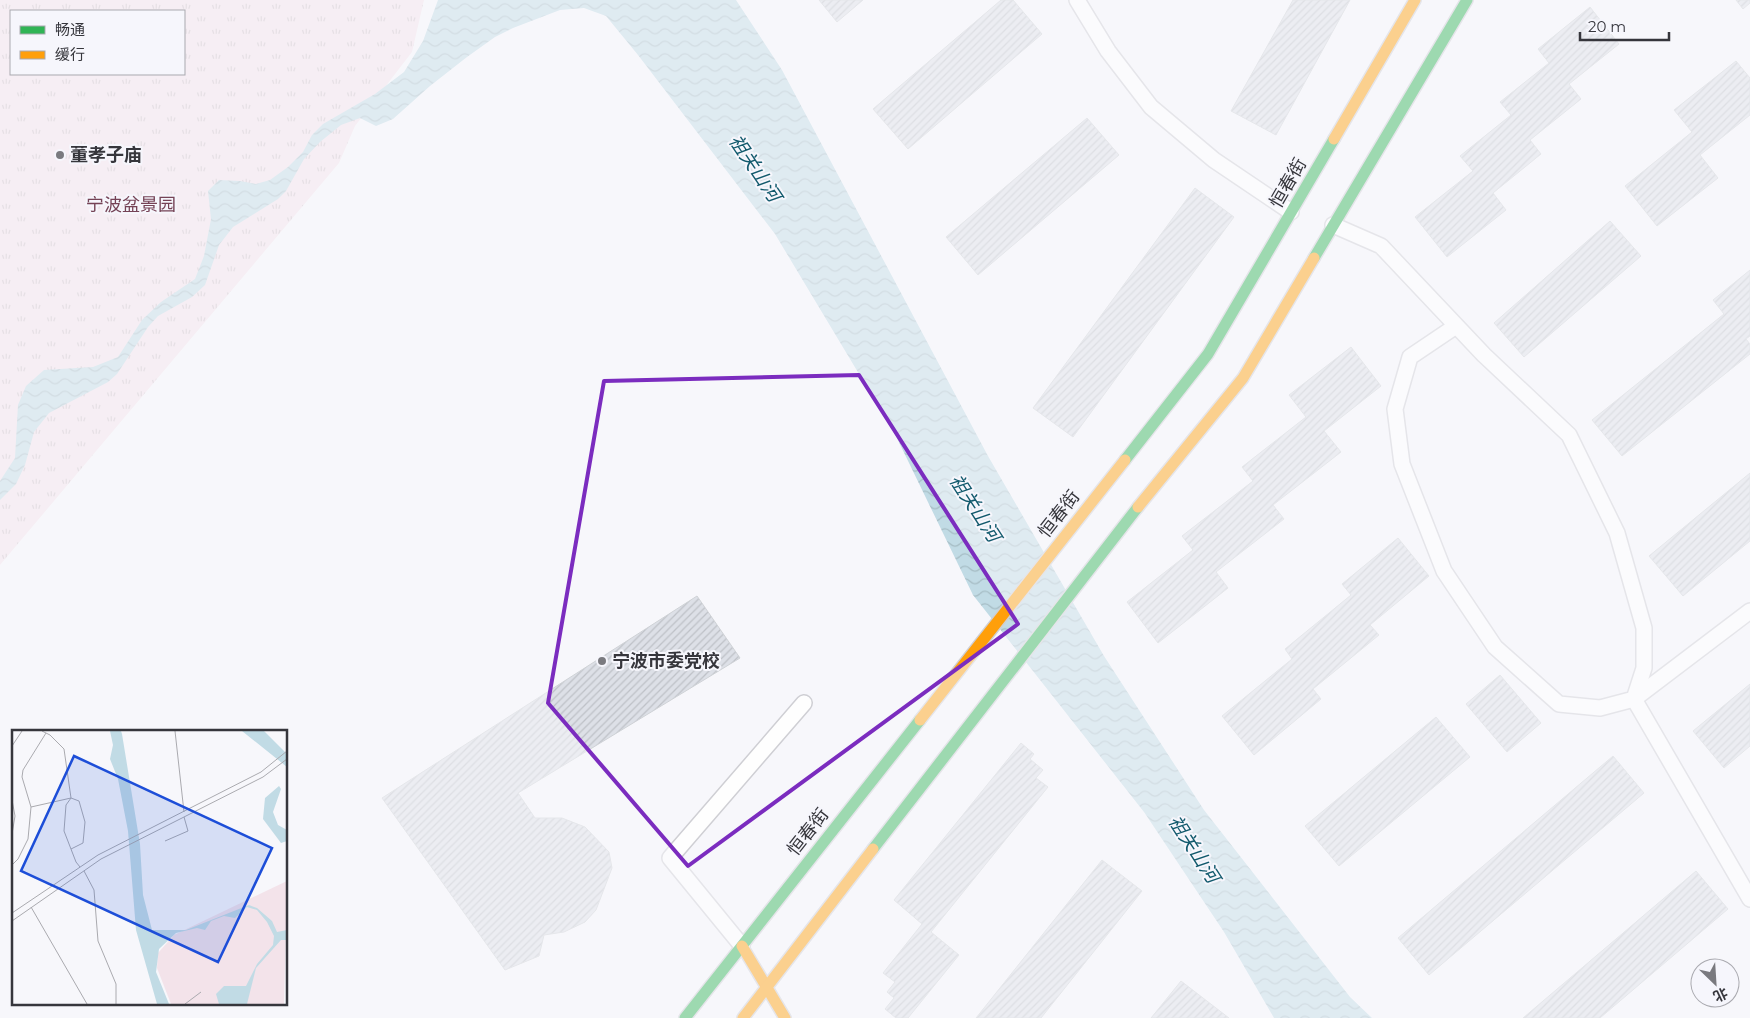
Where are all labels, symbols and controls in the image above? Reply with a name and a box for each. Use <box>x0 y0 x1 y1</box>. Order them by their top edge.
legend <box>10 10 185 75</box>
scale bar <box>1580 10 1669 42</box>
text: 20 m <box>1588 17 1626 36</box>
text: 畅通 <box>55 20 85 39</box>
text: 缓行 <box>55 45 85 64</box>
water label: 祖关山河 <box>724 130 788 209</box>
place label: 董孝子庙 <box>70 144 142 166</box>
marker: 董孝子庙 <box>54 149 66 161</box>
street label: 恒春街 <box>1265 154 1311 212</box>
park label: 宁波盆景园 <box>86 194 176 216</box>
water label: 祖关山河 <box>945 470 1008 549</box>
street label: 恒春街 <box>1034 486 1084 542</box>
place label: 宁波市委党校 <box>612 650 720 672</box>
marker: 宁波市委党校 <box>596 655 608 667</box>
inset map <box>12 730 288 1006</box>
street label: 恒春街 <box>783 804 833 860</box>
water label: 祖关山河 <box>1164 811 1227 890</box>
north arrow <box>1690 958 1740 1008</box>
text: 北 <box>1710 984 1731 1006</box>

